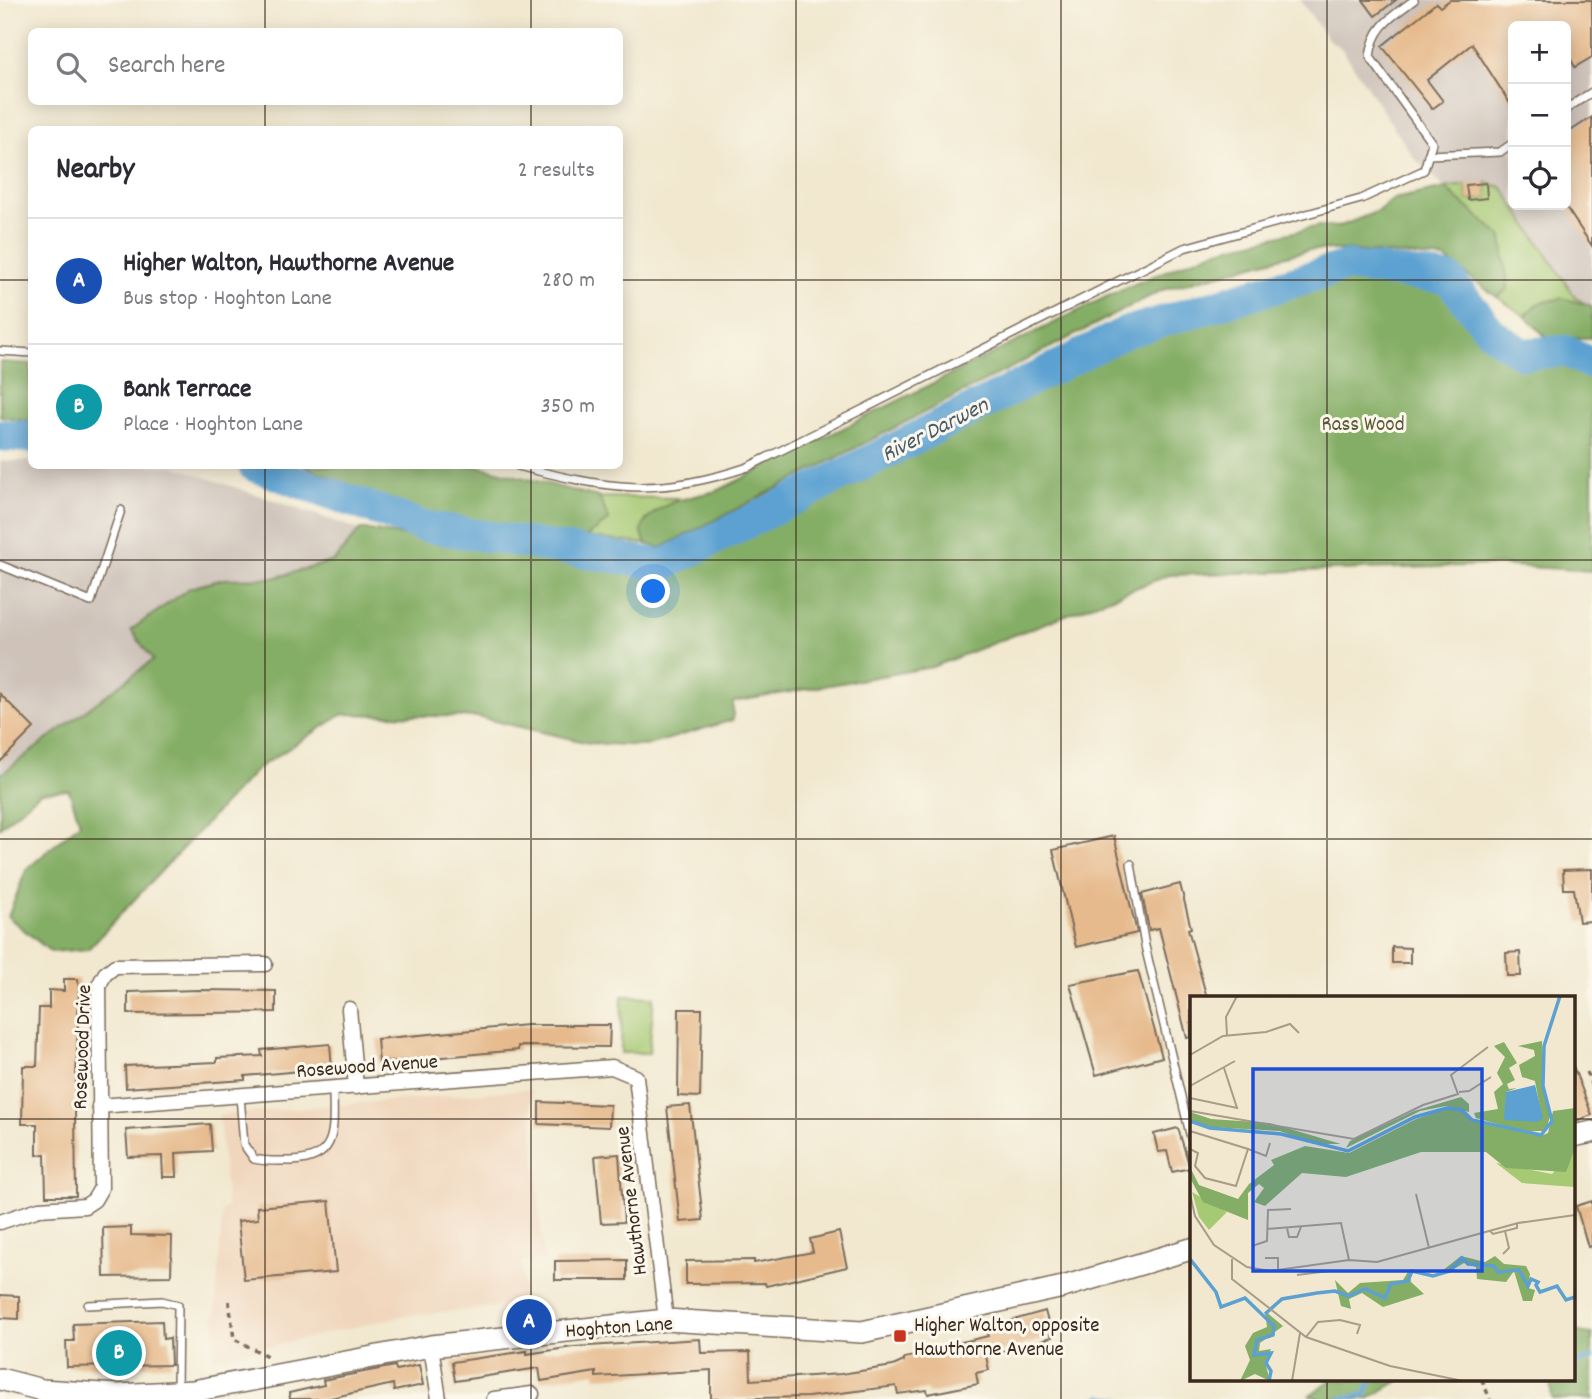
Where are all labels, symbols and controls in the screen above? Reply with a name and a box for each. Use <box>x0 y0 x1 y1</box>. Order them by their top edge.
map controls <box>1508 21 1571 210</box>
button: + <box>1508 21 1571 84</box>
search box <box>28 28 623 105</box>
icon: search <box>52 48 90 86</box>
text: Search here <box>108 48 226 85</box>
button: − <box>1508 84 1571 147</box>
button: locate <box>1508 147 1571 210</box>
text: Nearby <box>56 150 134 193</box>
text: 2 results <box>518 155 595 188</box>
text: Higher Walton, Hawthorne Avenue <box>123 246 454 283</box>
text: A <box>73 265 85 298</box>
text: 280 m <box>542 265 595 298</box>
text: Bus stop · Hoghton Lane <box>123 283 332 316</box>
text: Bank Terrace <box>123 372 251 409</box>
water label: River Darwen <box>877 390 996 472</box>
text: B <box>74 391 84 424</box>
text: 350 m <box>541 391 595 424</box>
text: Place · Hoghton Lane <box>123 409 303 442</box>
park label: Rass Wood <box>1321 411 1405 441</box>
your location <box>636 574 670 608</box>
street label: Rosewood Drive <box>67 984 101 1110</box>
inset map <box>1190 996 1574 1382</box>
street label: Rosewood Avenue <box>295 1048 439 1088</box>
street label: Hawthorne Avenue <box>609 1124 657 1277</box>
pin: A <box>506 1296 552 1348</box>
street label: Hoghton Lane <box>564 1310 674 1348</box>
place label: Higher Walton, opposite Hawthorne Avenue <box>914 1312 1099 1366</box>
pin: B <box>96 1327 142 1379</box>
marker: Higher Walton, opposite Hawthorne Avenue <box>892 1328 908 1344</box>

